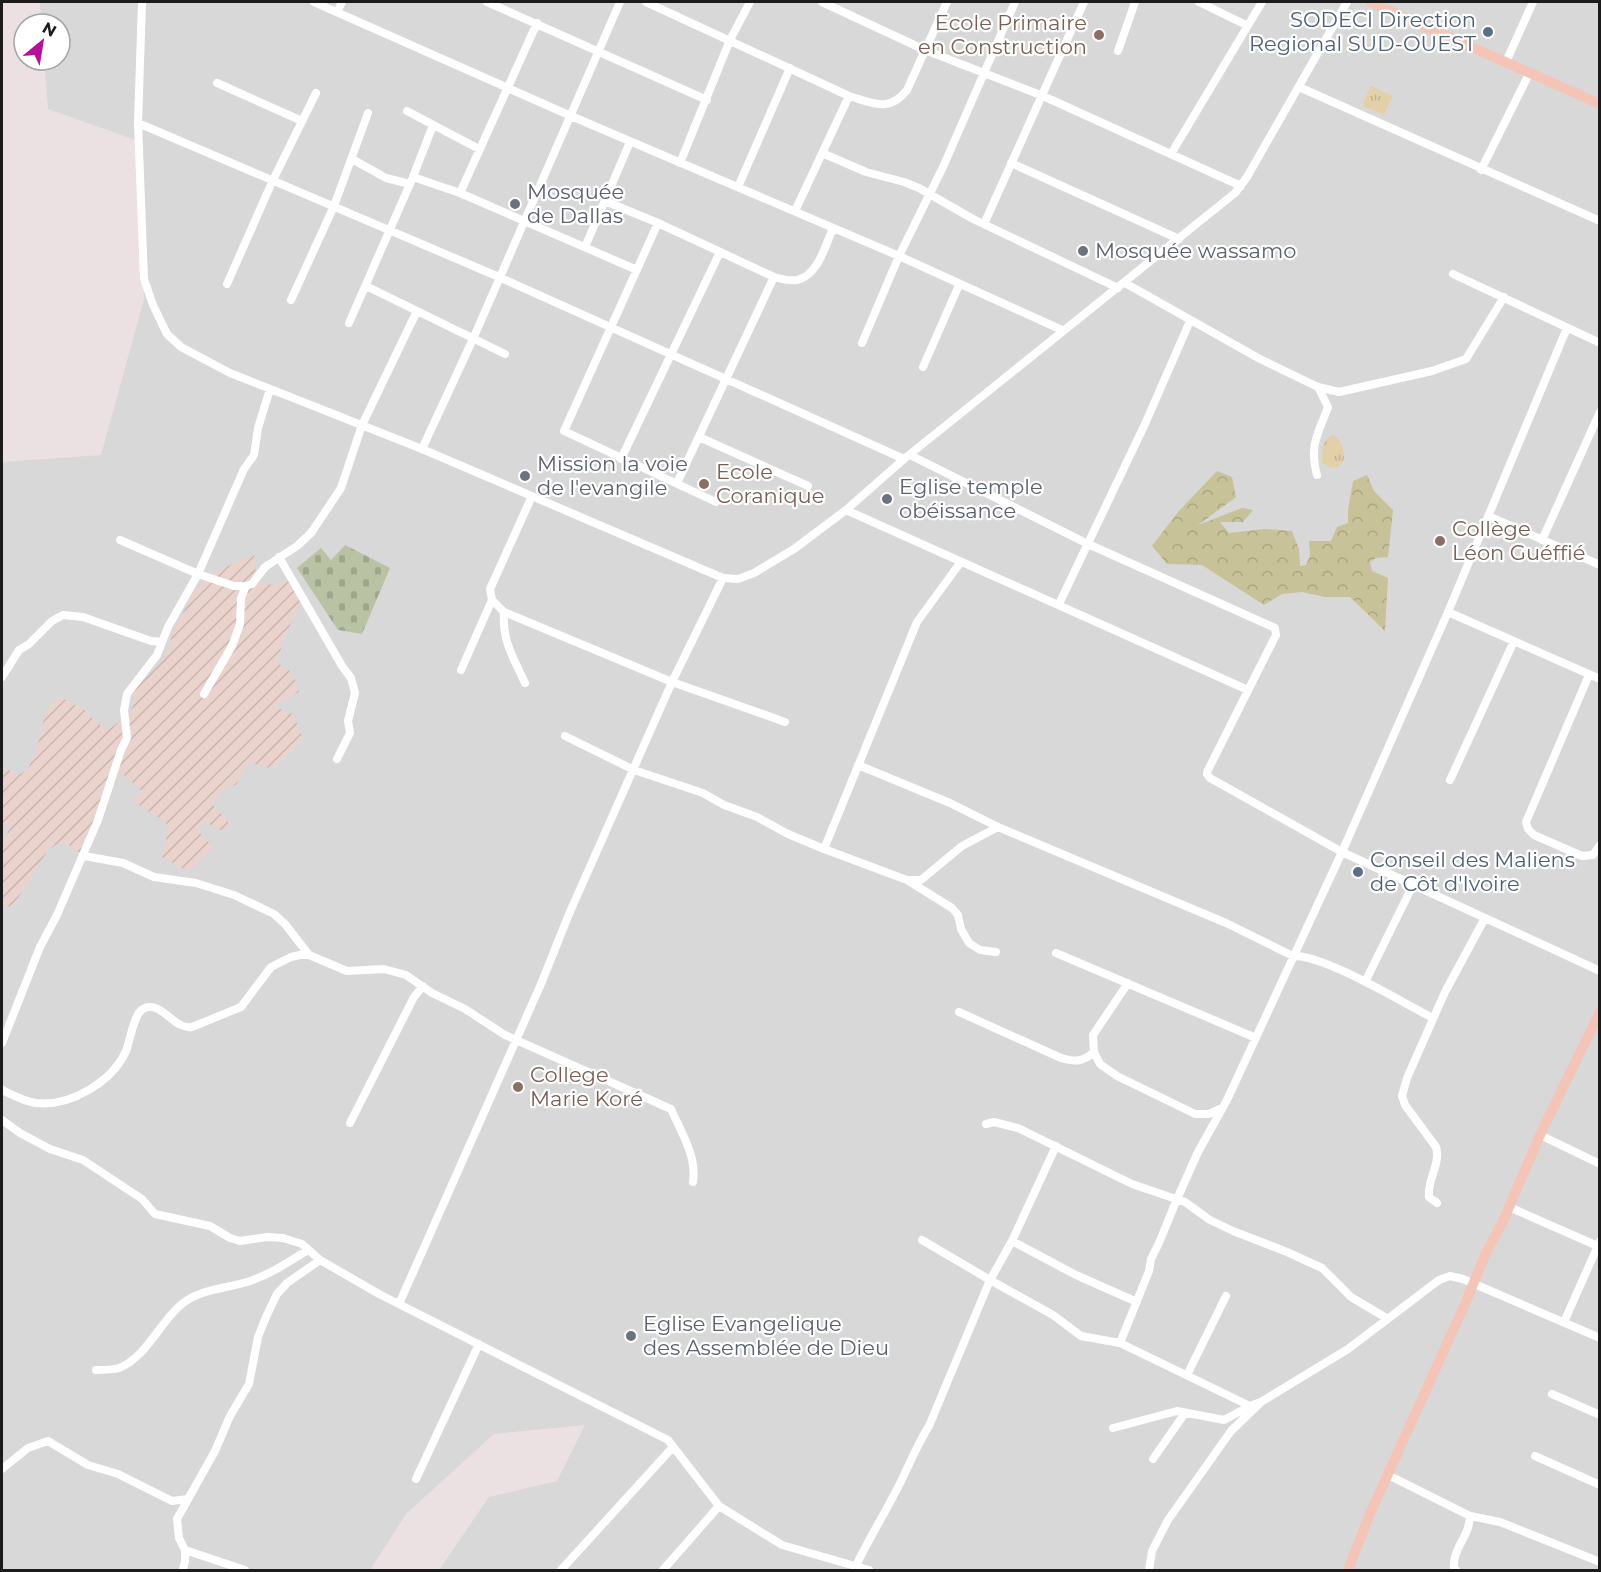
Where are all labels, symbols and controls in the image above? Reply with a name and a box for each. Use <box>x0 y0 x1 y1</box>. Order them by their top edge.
place label: SODECI Direction Regional SUD-OUEST <box>1249 7 1476 56</box>
place label: Ecole Primaire en Construction <box>918 10 1087 59</box>
north arrow <box>12 12 72 72</box>
text: N <box>39 18 60 41</box>
marker: SODECI Direction Regional SUD-OUEST <box>1481 25 1495 39</box>
marker: Ecole Primaire en Construction <box>1092 28 1106 42</box>
place label: Mosquée de Dallas <box>527 179 624 228</box>
marker: Mosquée de Dallas <box>508 197 522 211</box>
place label: Mosquée wassamo <box>1095 238 1296 263</box>
marker: Mosquée wassamo <box>1076 244 1090 258</box>
place label: Mission la voie de l'evangile <box>537 451 688 500</box>
place label: Ecole Coranique <box>716 459 824 508</box>
marker: Mission la voie de l'evangile <box>518 469 532 483</box>
place label: Eglise temple obéissance <box>899 474 1043 523</box>
marker: Ecole Coranique <box>697 477 711 491</box>
marker: Eglise temple obéissance <box>880 492 894 506</box>
place label: Collège Léon Guéffié <box>1452 516 1585 565</box>
marker: Collège Léon Guéffié <box>1433 534 1447 548</box>
place label: Conseil des Maliens de Côt d'Ivoire <box>1370 847 1575 896</box>
marker: Conseil des Maliens de Côt d'Ivoire <box>1351 865 1365 879</box>
place label: College Marie Koré <box>530 1062 643 1111</box>
marker: College Marie Koré <box>511 1080 525 1094</box>
place label: Eglise Evangelique des Assemblée de Dieu <box>643 1311 889 1360</box>
marker: Eglise Evangelique des Assemblée de Dieu <box>624 1329 638 1343</box>

